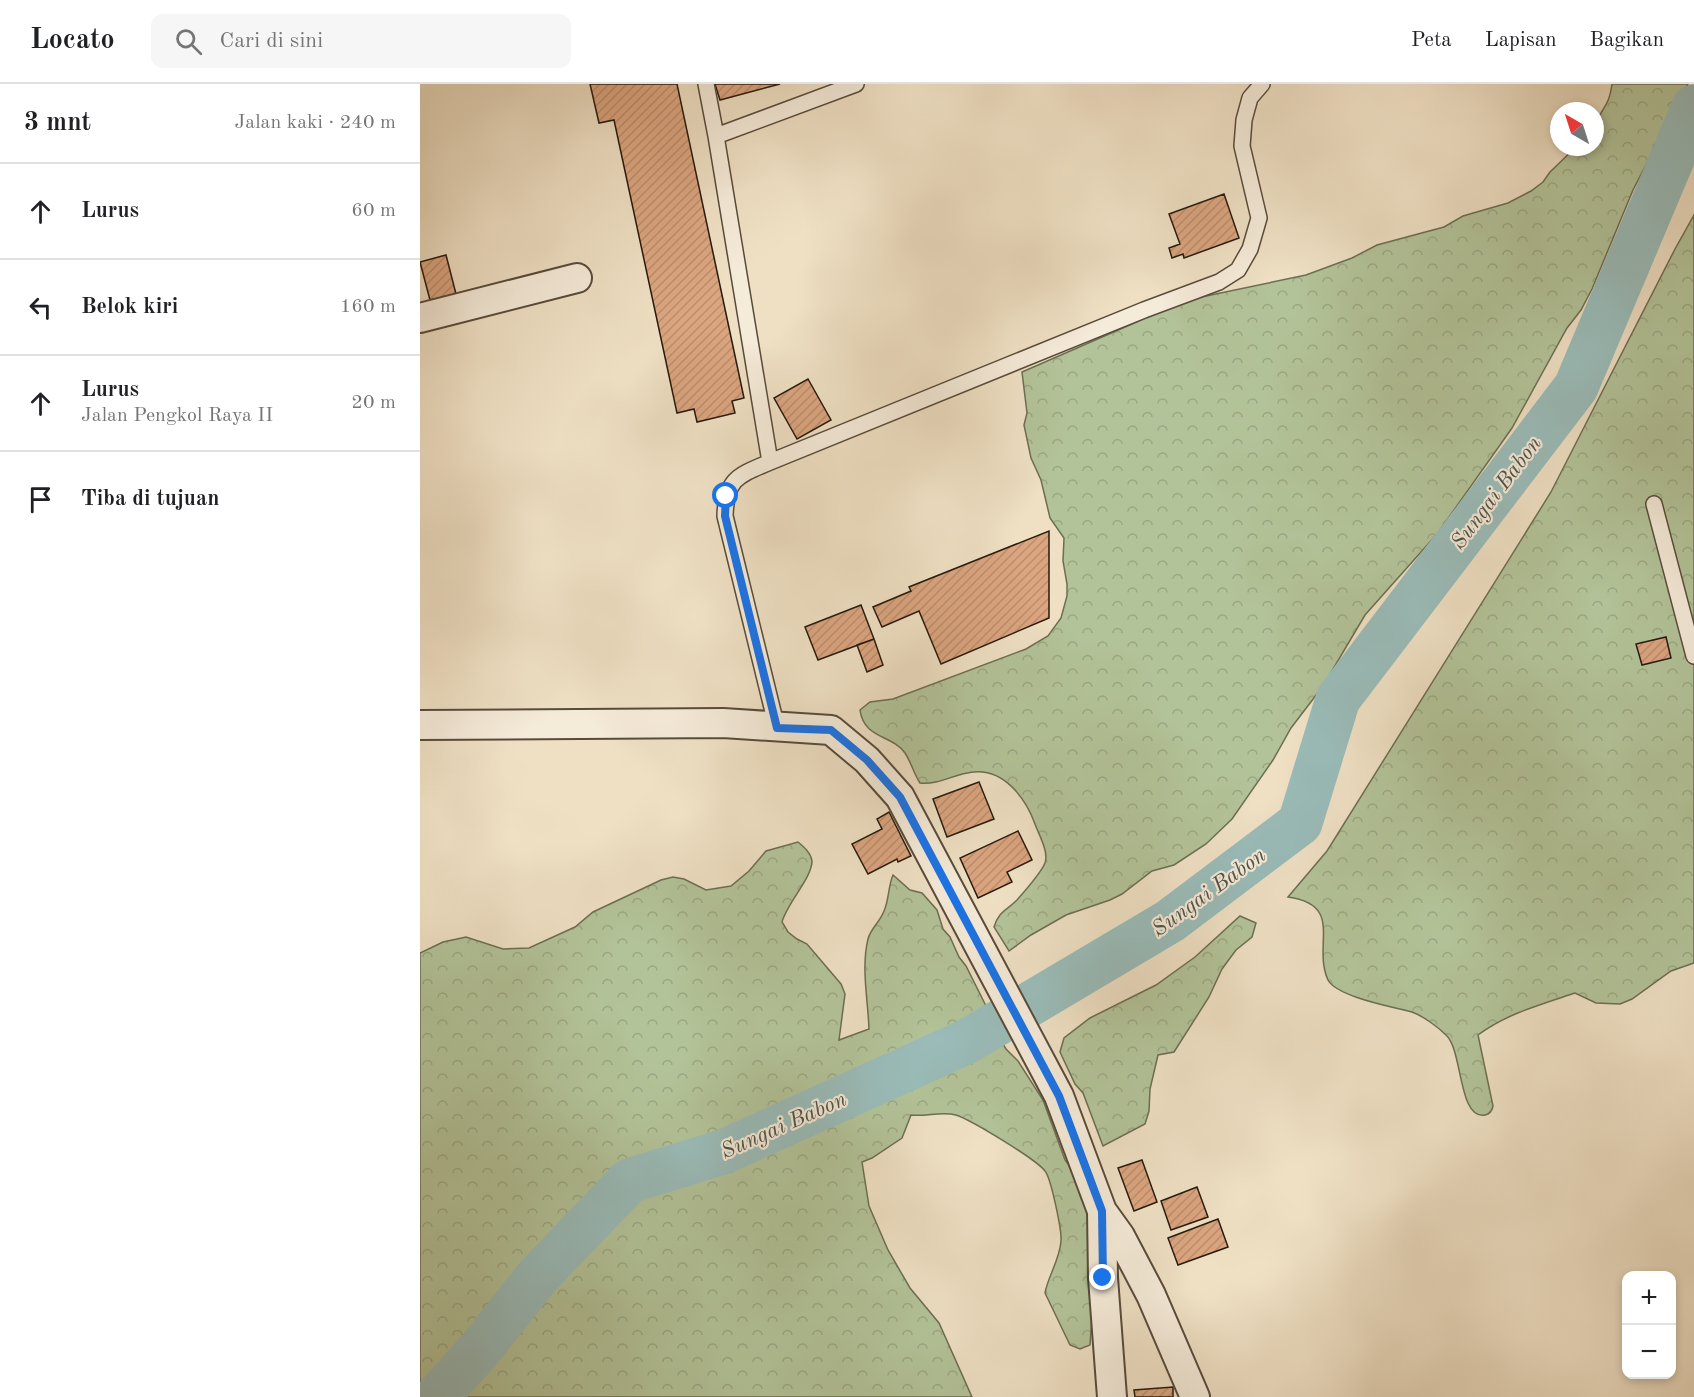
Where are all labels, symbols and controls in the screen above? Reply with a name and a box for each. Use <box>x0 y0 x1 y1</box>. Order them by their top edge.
search box <box>151 14 571 68</box>
icon: search <box>172 25 205 58</box>
text: Locato <box>30 27 115 55</box>
text: Cari di sini <box>220 30 323 52</box>
text: Peta <box>1411 30 1452 51</box>
text: Lapisan <box>1485 30 1556 51</box>
text: Bagikan <box>1589 30 1664 51</box>
north arrow <box>1550 102 1604 156</box>
text: 3 mnt <box>24 110 91 136</box>
text: Jalan kaki · 240 m <box>234 113 396 133</box>
icon: ahead <box>24 195 57 228</box>
text: Lurus <box>81 200 139 222</box>
text: 60 m <box>351 201 396 221</box>
icon: left <box>24 291 57 324</box>
text: Belok kiri <box>81 296 178 318</box>
text: 160 m <box>340 297 396 317</box>
text: Lurus <box>81 379 139 401</box>
icon: ahead <box>24 387 57 420</box>
text: 20 m <box>351 393 396 413</box>
text: Jalan Pengkol Raya II <box>81 406 273 426</box>
water label: Sungai Babon <box>1447 432 1546 554</box>
route start <box>712 482 738 508</box>
icon: arrive <box>24 483 57 516</box>
text: Tiba di tujuan <box>81 488 219 510</box>
water label: Sungai Babon <box>1148 844 1271 941</box>
water label: Sungai Babon <box>718 1088 850 1163</box>
route end <box>1089 1264 1115 1290</box>
map controls <box>1622 1271 1676 1379</box>
button: + <box>1622 1271 1676 1325</box>
button: − <box>1622 1325 1676 1379</box>

